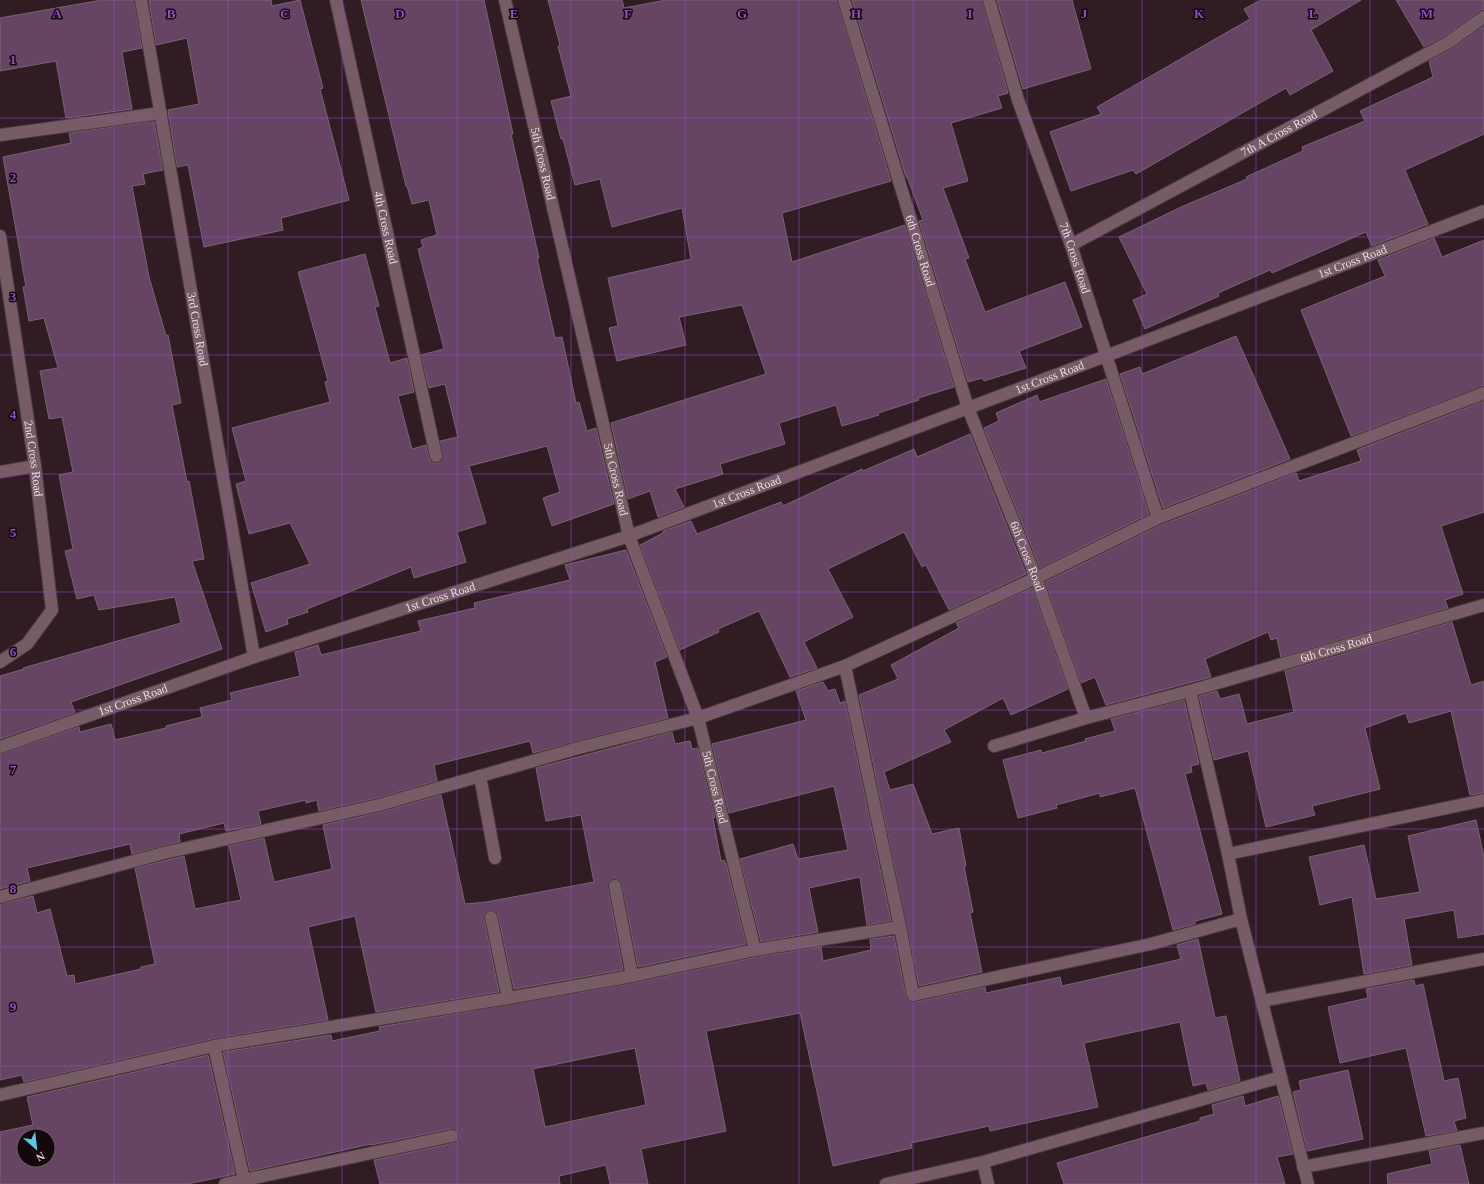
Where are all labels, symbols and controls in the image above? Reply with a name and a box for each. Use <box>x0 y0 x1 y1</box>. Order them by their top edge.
text: A <box>52 6 62 21</box>
text: B <box>167 6 176 21</box>
text: C <box>280 6 290 21</box>
text: D <box>395 6 405 21</box>
text: E <box>510 6 518 21</box>
text: F <box>624 6 632 21</box>
text: G <box>737 6 747 21</box>
text: H <box>851 6 861 21</box>
text: I <box>967 6 973 21</box>
text: J <box>1081 6 1088 21</box>
text: K <box>1194 6 1205 21</box>
text: L <box>1309 6 1318 21</box>
text: M <box>1421 6 1433 21</box>
text: 1 <box>10 52 16 67</box>
street label: 7th A Cross Road <box>1238 107 1319 159</box>
street label: 5th Cross Road <box>528 126 558 201</box>
text: 2 <box>10 170 16 185</box>
street label: 4th Cross Road <box>371 190 401 265</box>
street label: 6th Cross Road <box>903 213 938 288</box>
street label: 7th Cross Road <box>1056 221 1093 295</box>
street label: 1st Cross Road <box>1316 242 1389 281</box>
text: 3 <box>10 289 17 304</box>
street label: 3rd Cross Road <box>184 291 211 367</box>
street label: 1st Cross Road <box>1013 358 1086 397</box>
text: 4 <box>10 407 17 422</box>
street label: 2nd Cross Road <box>21 419 46 497</box>
street label: 5th Cross Road <box>601 442 631 517</box>
street label: 1st Cross Road <box>710 472 783 511</box>
street label: 6th Cross Road <box>1007 519 1047 593</box>
text: 5 <box>10 525 17 540</box>
street label: 1st Cross Road <box>403 579 477 615</box>
street label: 6th Cross Road <box>1299 631 1374 665</box>
text: 6 <box>10 644 17 659</box>
street label: 1st Cross Road <box>96 681 170 719</box>
street label: 5th Cross Road <box>699 750 731 825</box>
text: 7 <box>10 762 17 777</box>
text: 8 <box>10 881 17 896</box>
text: 9 <box>10 999 17 1014</box>
north arrow <box>16 1128 56 1168</box>
text: N <box>34 1150 47 1164</box>

